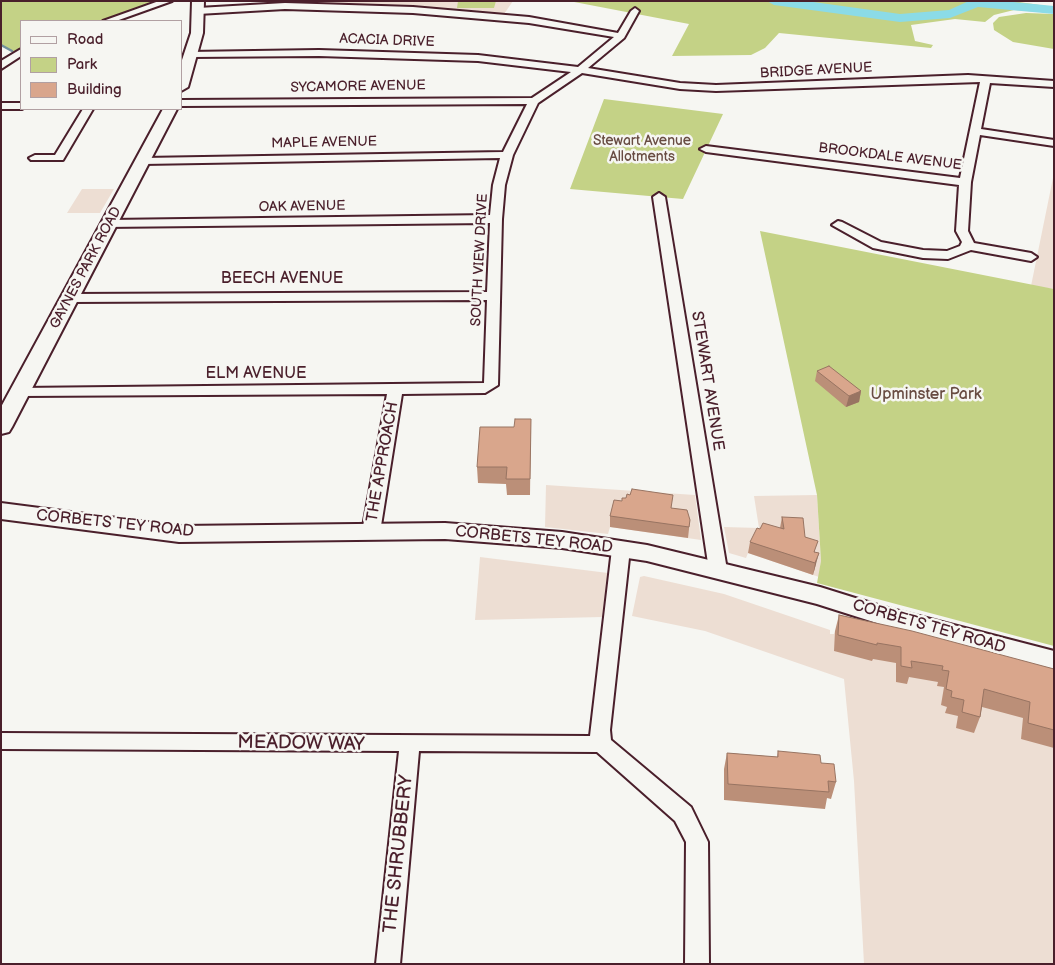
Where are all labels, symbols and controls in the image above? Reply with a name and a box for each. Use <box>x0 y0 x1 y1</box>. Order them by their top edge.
legend <box>20 20 182 110</box>
text: Road <box>67 30 103 49</box>
street label: ACACIA DRIVE <box>339 31 435 51</box>
text: Park <box>67 55 97 74</box>
street label: BRIDGE AVENUE <box>759 60 873 82</box>
street label: SYCAMORE AVENUE <box>290 77 426 97</box>
text: Building <box>67 80 122 99</box>
park label: Stewart Avenue Allotments <box>593 133 691 166</box>
street label: MAPLE AVENUE <box>271 134 377 152</box>
street label: BROOKDALE AVENUE <box>817 140 963 174</box>
street label: SOUTH VIEW DRIVE <box>468 193 492 327</box>
street label: OAK AVENUE <box>258 198 346 216</box>
street label: GAYNES PARK ROAD <box>47 204 125 332</box>
street label: BEECH AVENUE <box>221 269 343 289</box>
street label: STEWART AVENUE <box>686 310 728 452</box>
street label: ELM AVENUE <box>205 364 307 384</box>
park label: Upminster Park <box>870 385 982 405</box>
street label: THE APPROACH <box>363 400 403 524</box>
street label: CORBETS TEY ROAD <box>35 506 195 542</box>
street label: CORBETS TEY ROAD <box>454 522 614 558</box>
street label: CORBETS TEY ROAD <box>850 596 1008 658</box>
street label: MEADOW WAY <box>237 731 365 757</box>
street label: THE SHRUBBERY <box>379 774 419 934</box>

